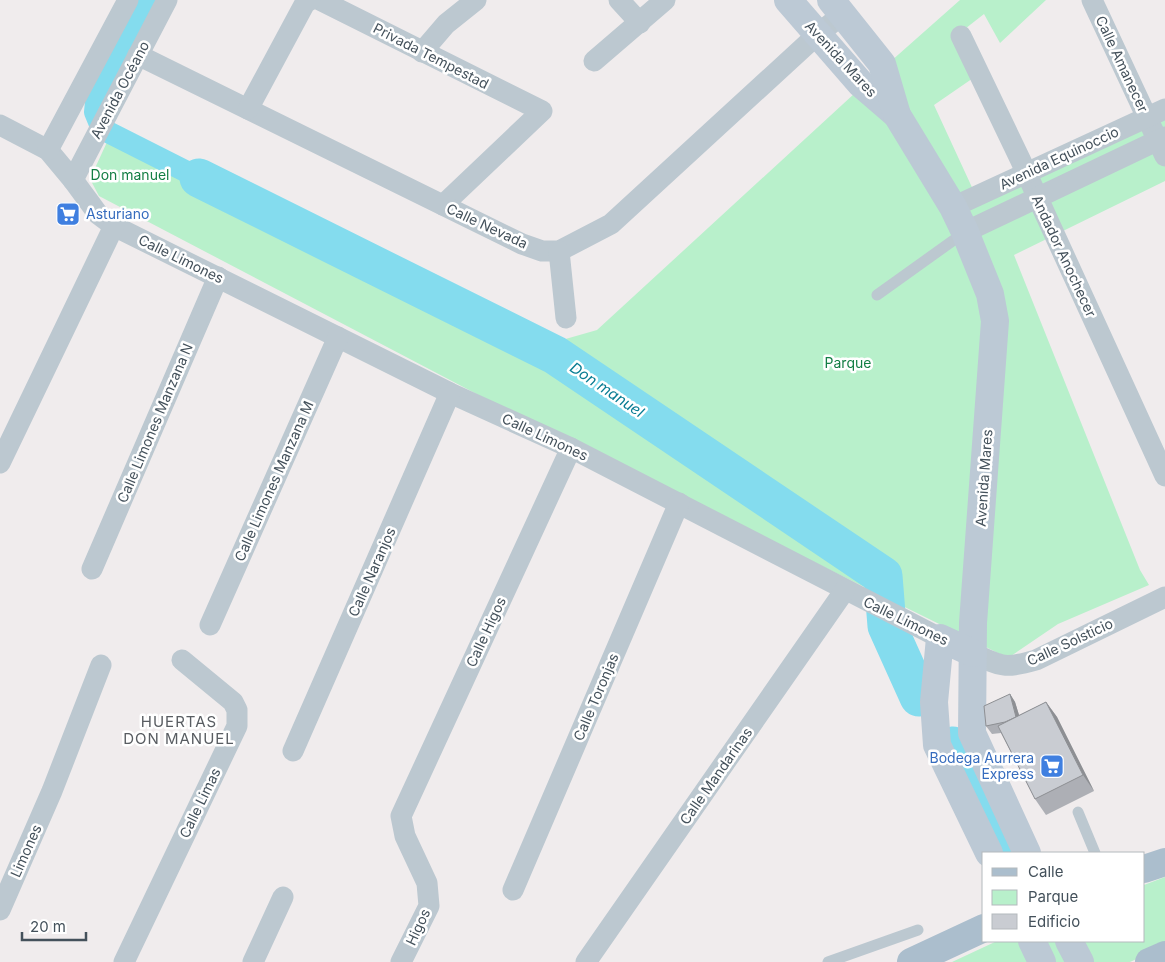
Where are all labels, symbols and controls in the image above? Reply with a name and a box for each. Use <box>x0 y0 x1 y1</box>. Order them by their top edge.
street label: Calle Amanecer <box>1093 13 1152 115</box>
street label: Avenida Mares <box>802 17 881 100</box>
street label: Privada Tempestad <box>371 19 492 92</box>
street label: Avenida Océano <box>87 38 152 141</box>
street label: Avenida Equinoccio <box>996 122 1121 193</box>
park label: Don manuel <box>91 166 169 183</box>
street label: Andador Anochecer <box>1029 192 1100 320</box>
street label: Calle Nevada <box>444 199 530 252</box>
supermarket icon: Asturiano <box>55 201 81 227</box>
place label: Asturiano <box>86 205 149 222</box>
street label: Calle Limones <box>136 231 227 287</box>
street label: Calle Limones Manzana N <box>113 340 196 505</box>
park label: Parque <box>825 354 871 371</box>
water label: Don manuel <box>567 358 648 422</box>
street label: Calle Limones Manzana M <box>230 398 317 564</box>
street label: Calle Limones <box>500 409 591 464</box>
street label: Avenida Mares <box>972 429 995 527</box>
street label: Calle Naranjos <box>344 525 399 619</box>
street label: Calle Limones <box>861 593 952 649</box>
street label: Calle Higos <box>462 594 509 669</box>
street label: Calle Solsticio <box>1024 614 1115 669</box>
street label: Calle Toronjas <box>569 650 622 743</box>
district label: HUERTAS DON MANUEL <box>123 712 235 748</box>
street label: Calle Mandarinas <box>676 724 755 828</box>
place label: Bodega Aurrera Express <box>930 749 1034 782</box>
supermarket icon: Bodega Aurrera Express <box>1039 753 1065 779</box>
street label: Calle Limas <box>175 765 224 841</box>
street label: Limones <box>6 822 45 880</box>
legend <box>982 852 1145 942</box>
text: Calle <box>1028 862 1063 881</box>
text: Parque <box>1028 887 1078 906</box>
street label: Higos <box>402 906 433 948</box>
scale bar <box>22 910 86 942</box>
text: Edificio <box>1028 912 1080 931</box>
text: 20 m <box>30 917 66 936</box>

